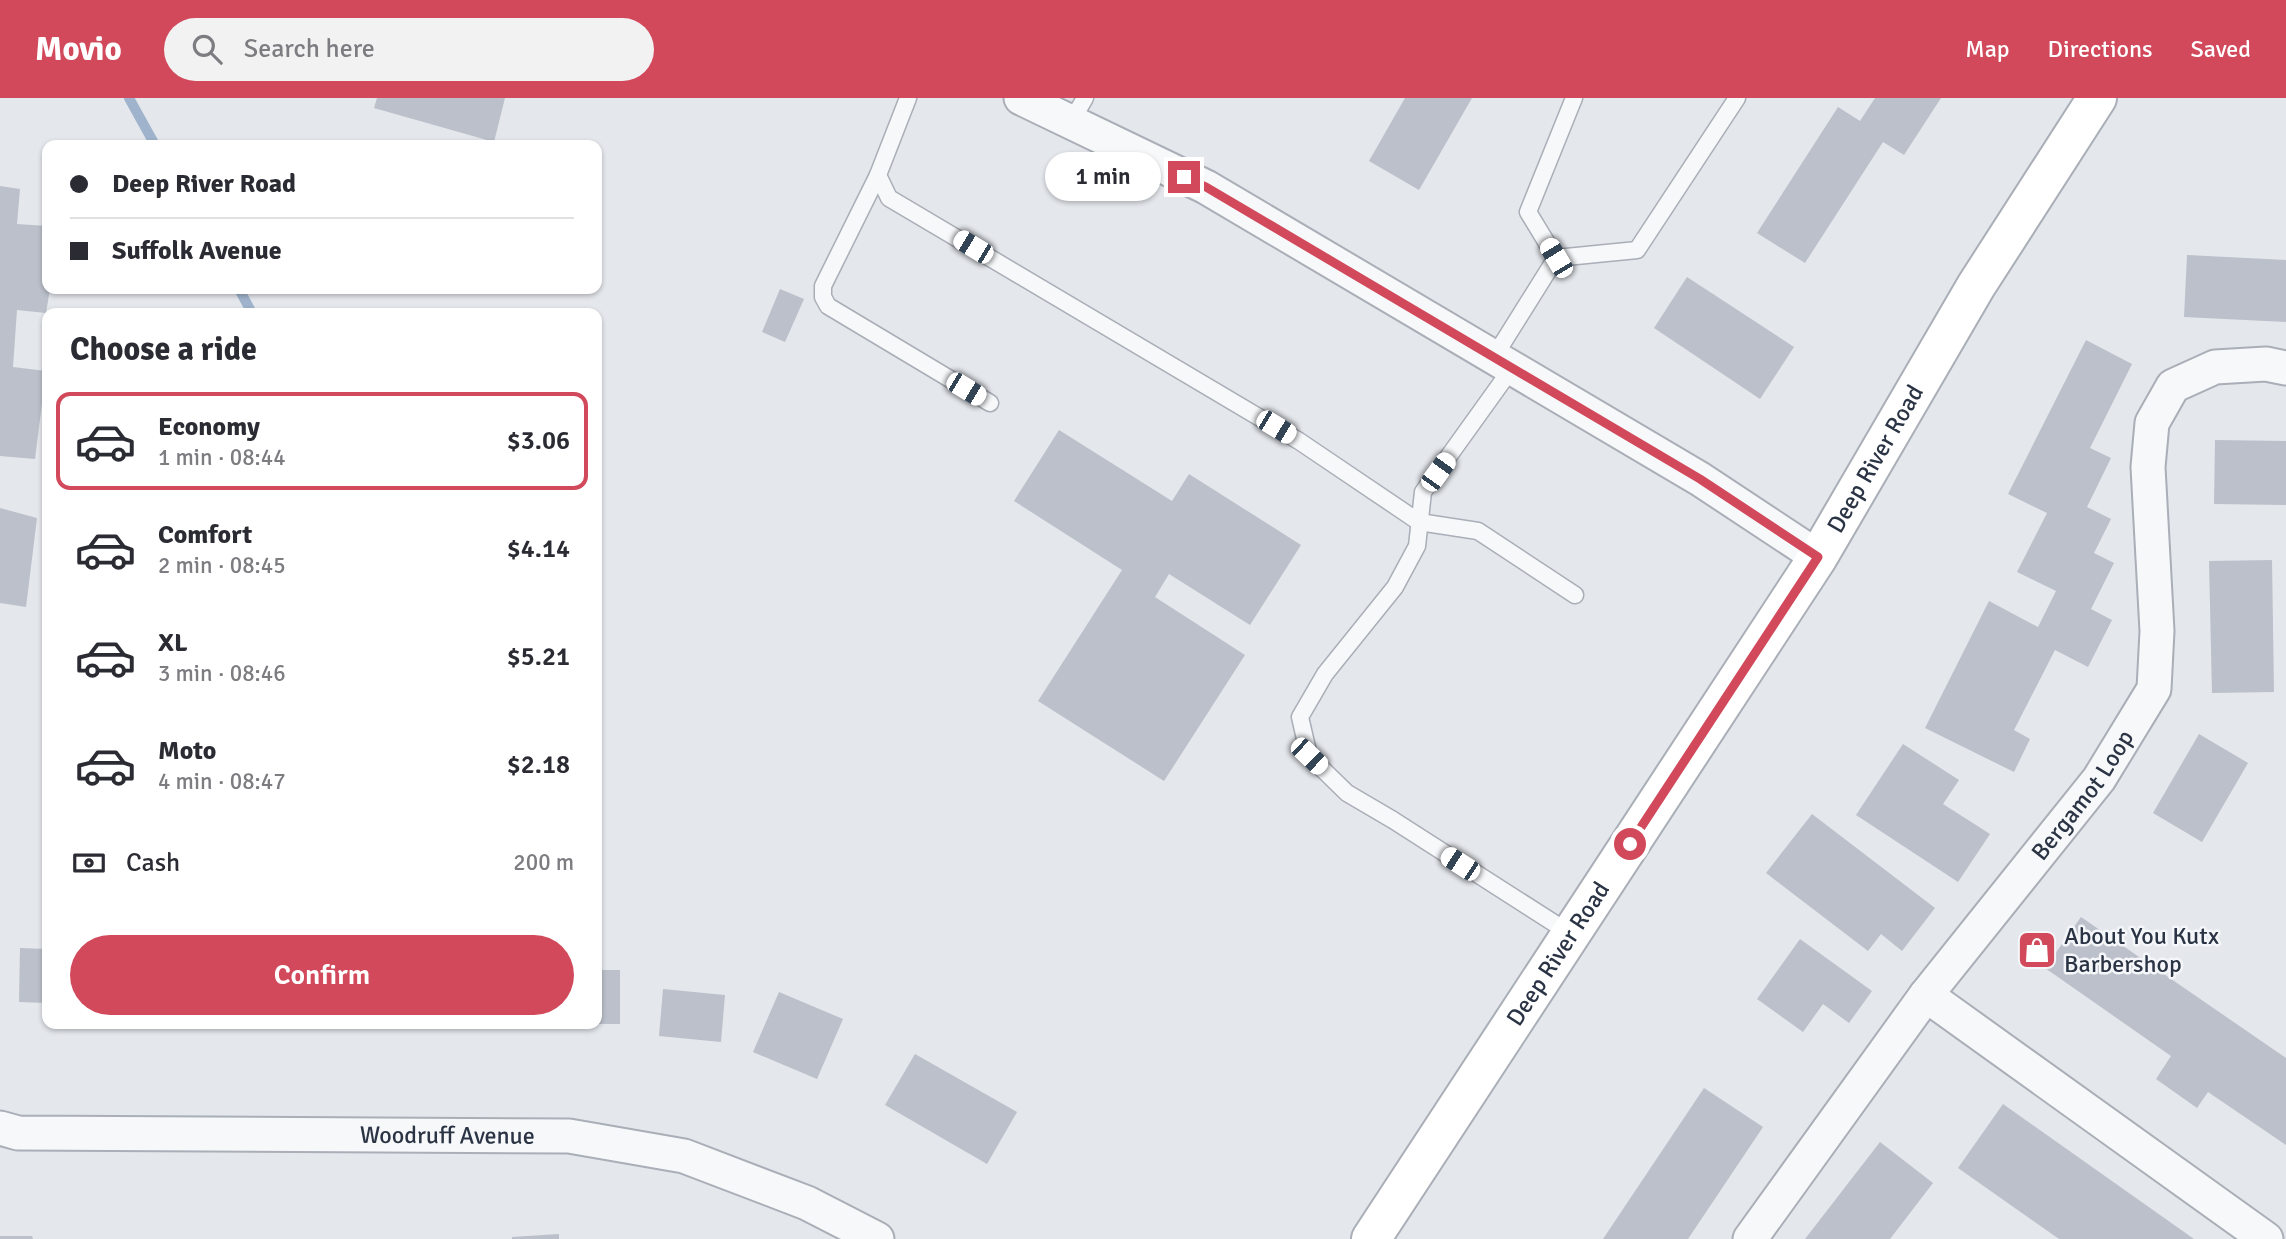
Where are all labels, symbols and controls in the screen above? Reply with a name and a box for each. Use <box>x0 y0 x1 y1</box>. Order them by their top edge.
search box <box>164 18 654 81</box>
text: Movio <box>35 29 122 70</box>
icon: search <box>188 30 226 68</box>
text: Search here <box>244 33 375 65</box>
text: Map <box>1965 34 2010 64</box>
text: Directions <box>2048 34 2153 64</box>
text: Saved <box>2191 34 2251 64</box>
callout: 1 min <box>1044 153 1160 202</box>
route end <box>1168 161 1200 193</box>
text: 1 min <box>1075 162 1131 191</box>
text: Deep River Road <box>112 168 296 200</box>
car <box>950 227 997 267</box>
text: Suffolk Avenue <box>112 235 282 267</box>
car <box>1537 235 1576 281</box>
text: Choose a ride <box>70 330 257 369</box>
car <box>943 369 990 409</box>
street label: Deep River Road <box>1820 379 1930 538</box>
car <box>1253 407 1300 447</box>
icon: car <box>74 410 137 473</box>
text: Economy <box>158 411 260 443</box>
text: $3.06 <box>507 425 570 457</box>
text: 1 min · 08:44 <box>158 443 286 472</box>
car <box>1418 449 1459 495</box>
icon: car <box>74 518 137 581</box>
text: Comfort <box>158 519 252 551</box>
text: $4.14 <box>507 533 570 565</box>
text: 2 min · 08:45 <box>158 551 286 580</box>
icon: car <box>74 626 137 689</box>
text: XL <box>158 627 188 659</box>
text: $5.21 <box>507 641 570 673</box>
text: 3 min · 08:46 <box>158 659 286 688</box>
street label: Bergamot Loop <box>2025 724 2140 866</box>
icon: car <box>74 734 137 797</box>
car <box>1287 734 1332 778</box>
text: Moto <box>158 735 216 767</box>
text: $2.18 <box>507 749 570 781</box>
text: 4 min · 08:47 <box>158 767 286 796</box>
route start <box>1614 828 1646 860</box>
icon: cash <box>70 844 108 882</box>
car <box>1437 844 1484 884</box>
text: Cash <box>126 847 180 879</box>
text: 200 m <box>513 848 574 877</box>
street label: Deep River Road <box>1500 876 1616 1032</box>
place label: About You Kutx Barbershop <box>2064 921 2219 979</box>
shop icon: About You Kutx Barbershop <box>2016 929 2058 971</box>
button: Confirm <box>70 935 574 1015</box>
street label: Woodruff Avenue <box>360 1120 535 1151</box>

